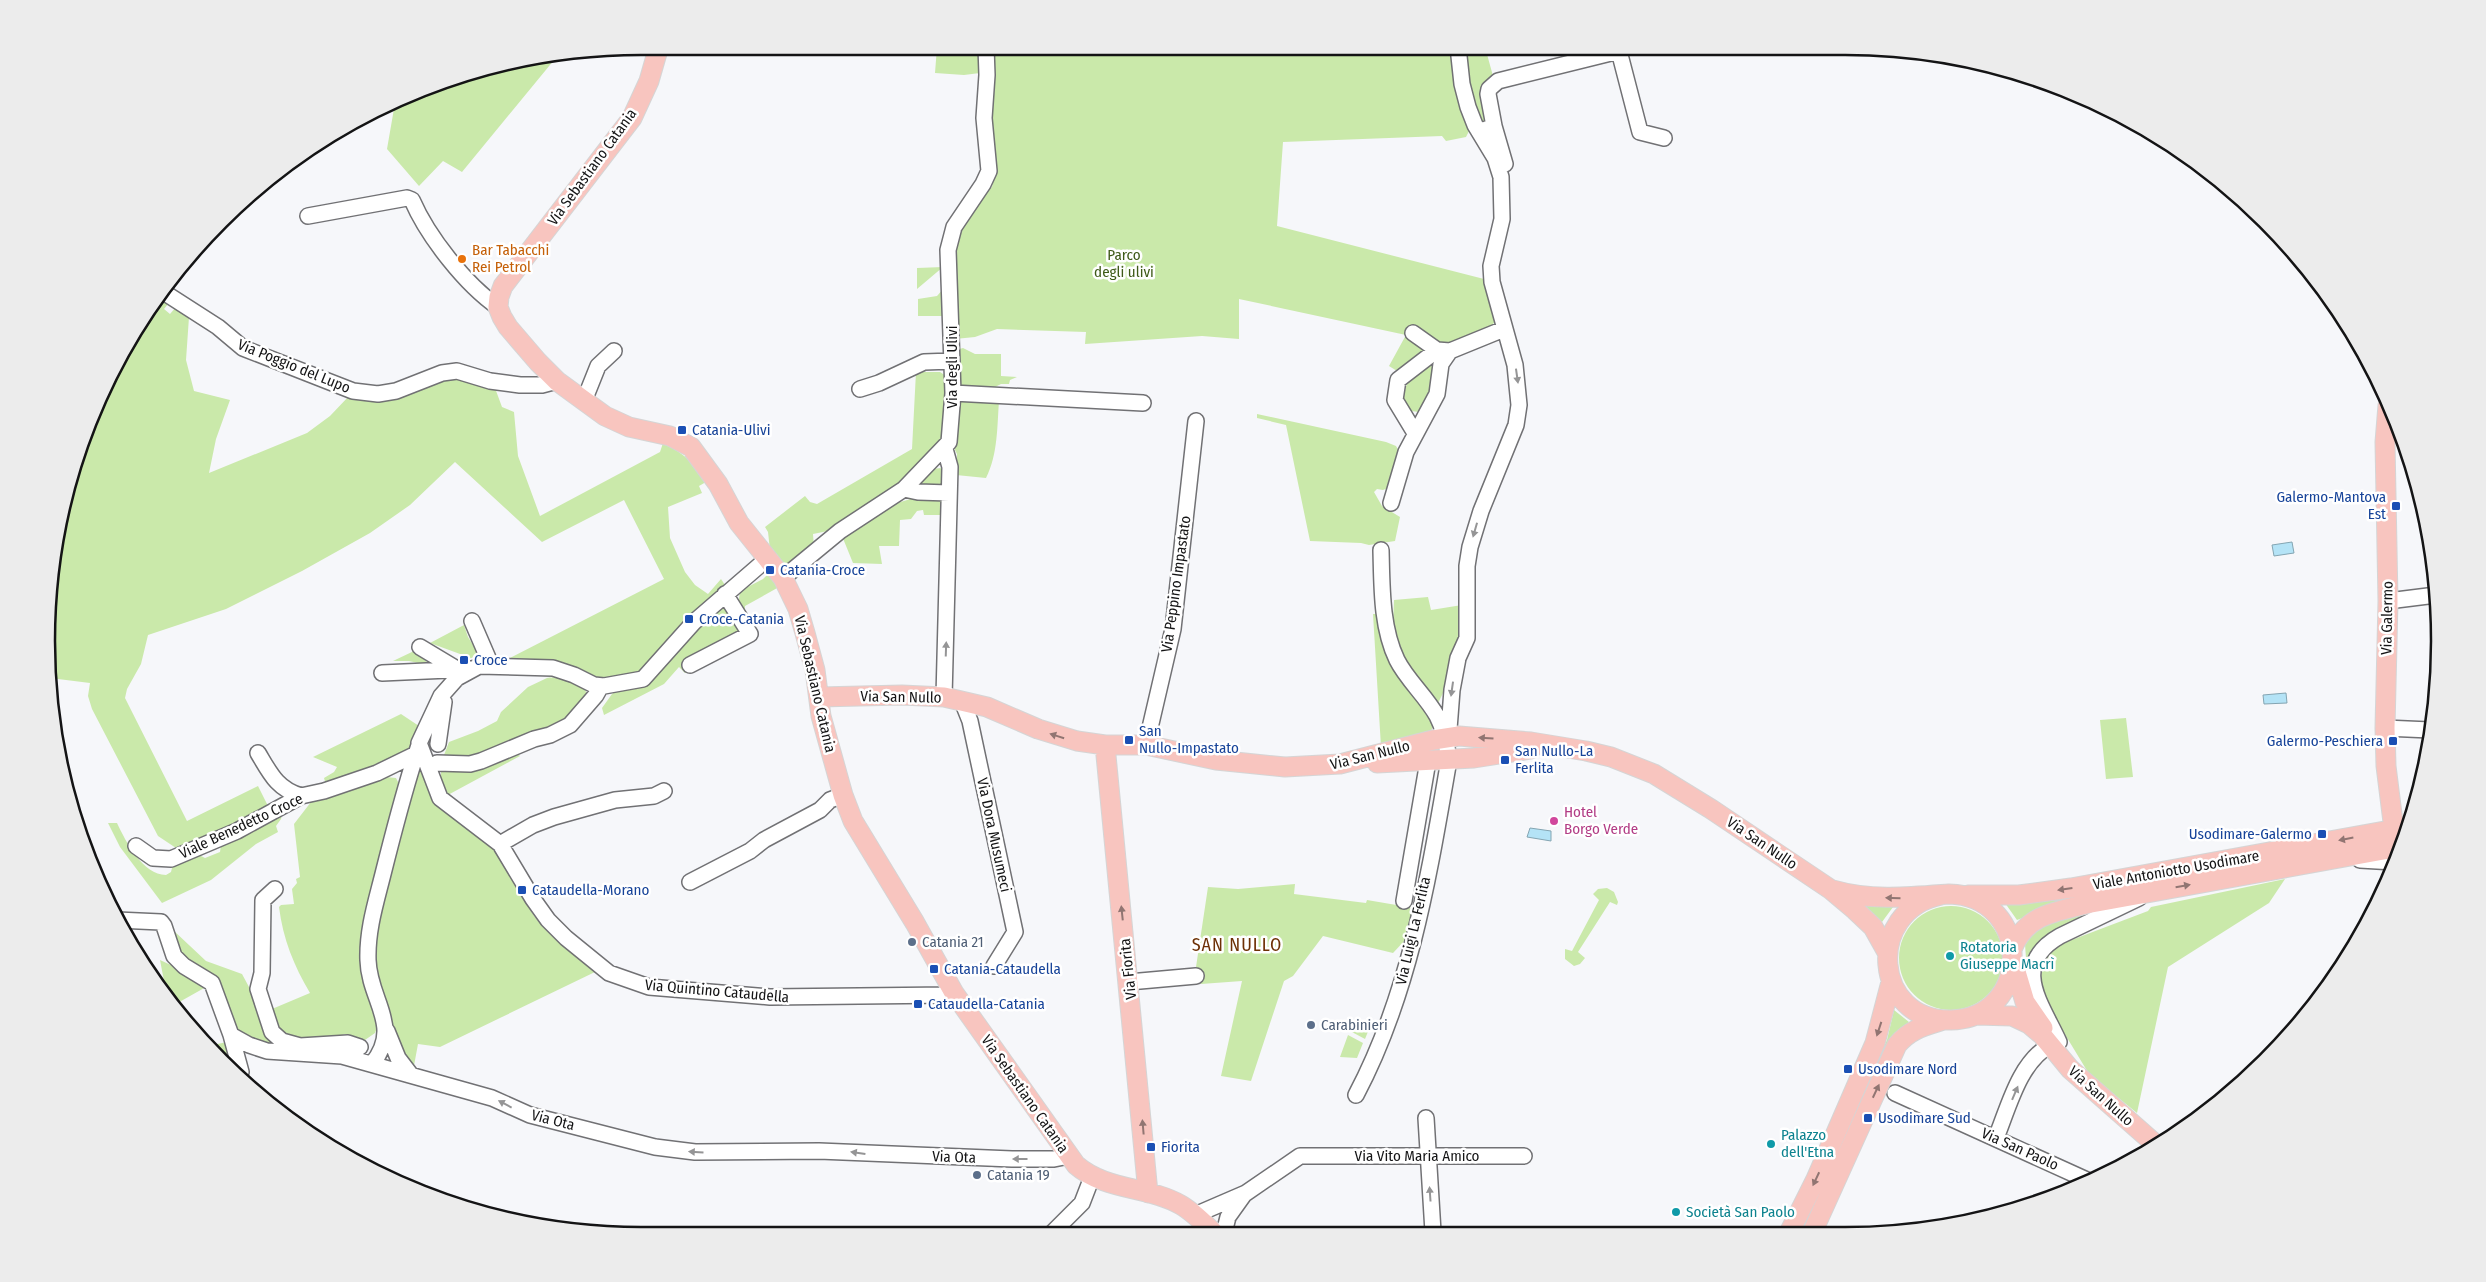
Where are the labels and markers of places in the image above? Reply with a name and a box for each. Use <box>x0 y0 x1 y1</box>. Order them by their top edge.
place label: Bar Tabacchi Rei Petrol <box>472 241 549 276</box>
marker: Bar Tabacchi Rei Petrol <box>456 253 468 265</box>
place label: Catania-Ulivi <box>692 421 770 439</box>
marker: Catania-Ulivi <box>676 424 688 436</box>
place label: Galermo-Mantova Est <box>2276 488 2386 523</box>
marker: Galermo-Mantova Est <box>2390 500 2402 512</box>
place label: Catania-Croce <box>780 561 865 579</box>
marker: Catania-Croce <box>764 564 776 576</box>
place label: Croce-Catania <box>699 610 784 628</box>
marker: Croce-Catania <box>683 613 695 625</box>
place label: Croce <box>474 651 508 669</box>
marker: Croce <box>458 654 470 666</box>
place label: San Nullo-Impastato <box>1139 722 1239 757</box>
place label: Galermo-Peschiera <box>2267 732 2383 750</box>
marker: San Nullo-Impastato <box>1123 734 1135 746</box>
marker: Galermo-Peschiera <box>2387 735 2399 747</box>
place label: San Nullo-La Ferlita <box>1515 742 1593 777</box>
marker: San Nullo-La Ferlita <box>1499 754 1511 766</box>
place label: Hotel Borgo Verde <box>1564 803 1638 838</box>
marker: Hotel Borgo Verde <box>1548 815 1560 827</box>
place label: Usodimare-Galermo <box>2189 825 2312 843</box>
marker: Usodimare-Galermo <box>2316 828 2328 840</box>
place label: Cataudella-Morano <box>532 881 649 899</box>
marker: Cataudella-Morano <box>516 884 528 896</box>
place label: Catania 21 <box>922 933 984 951</box>
marker: Catania 21 <box>906 936 918 948</box>
place label: Rotatoria Giuseppe Macrì <box>1960 938 2055 973</box>
marker: Rotatoria Giuseppe Macrì <box>1944 950 1956 962</box>
place label: Catania-Cataudella <box>944 960 1061 978</box>
marker: Catania-Cataudella <box>928 963 940 975</box>
place label: Cataudella-Catania <box>928 995 1045 1013</box>
marker: Cataudella-Catania <box>912 998 924 1010</box>
place label: Carabinieri <box>1321 1016 1388 1034</box>
marker: Carabinieri <box>1305 1019 1317 1031</box>
place label: Usodimare Nord <box>1858 1060 1957 1078</box>
marker: Usodimare Nord <box>1842 1063 1854 1075</box>
place label: Usodimare Sud <box>1878 1109 1971 1127</box>
marker: Usodimare Sud <box>1862 1112 1874 1124</box>
place label: Palazzo dell'Etna <box>1781 1126 1834 1161</box>
place label: Fiorita <box>1161 1138 1200 1156</box>
marker: Palazzo dell'Etna <box>1765 1138 1777 1150</box>
marker: Fiorita <box>1145 1141 1157 1153</box>
place label: Catania 19 <box>987 1166 1050 1184</box>
marker: Catania 19 <box>971 1169 983 1181</box>
place label: Società San Paolo <box>1686 1203 1795 1221</box>
marker: Società San Paolo <box>1670 1206 1682 1218</box>

